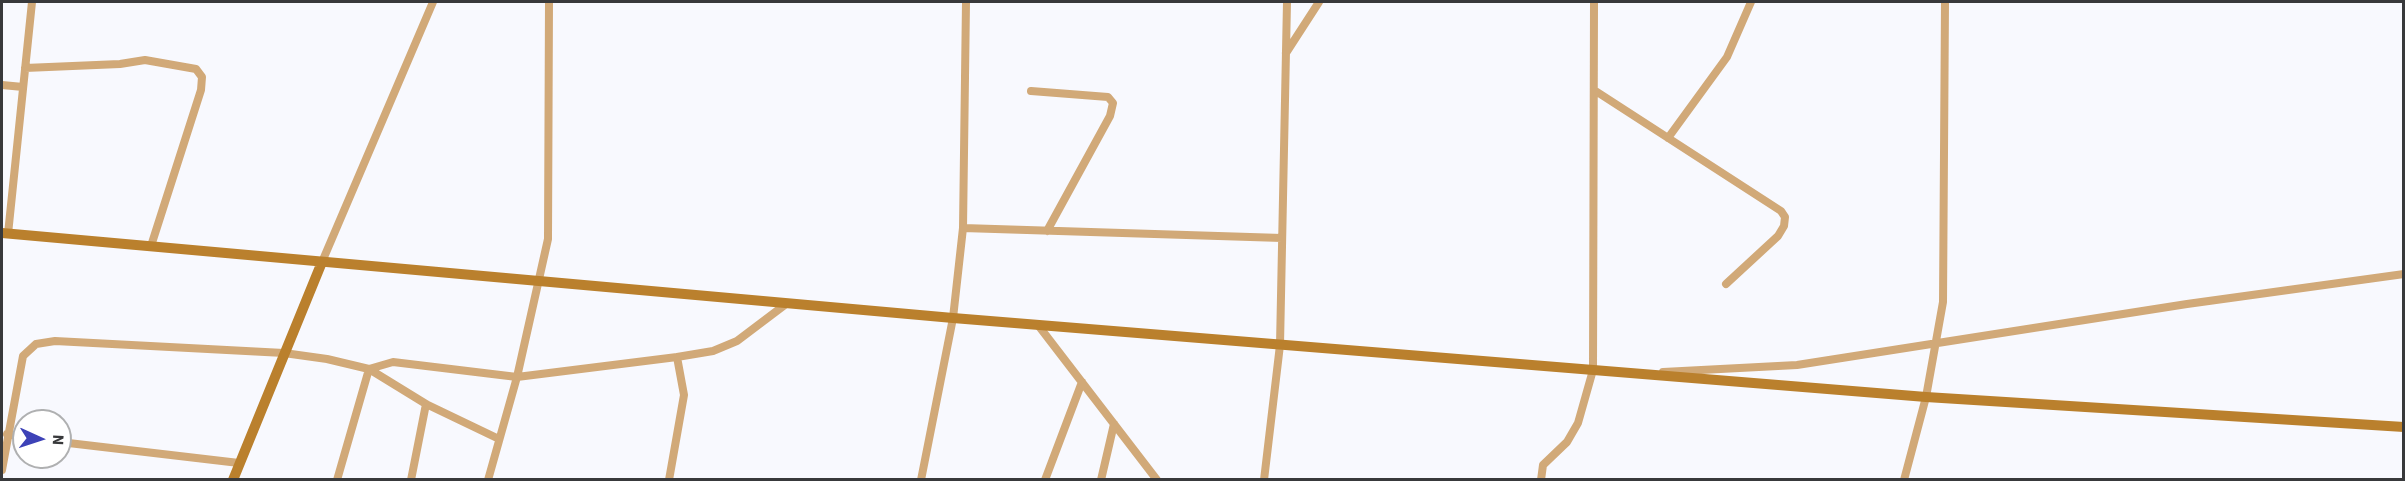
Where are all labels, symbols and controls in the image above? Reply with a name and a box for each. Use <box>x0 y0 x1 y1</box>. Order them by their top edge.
north arrow <box>12 409 72 469</box>
text: N <box>47 434 69 446</box>

